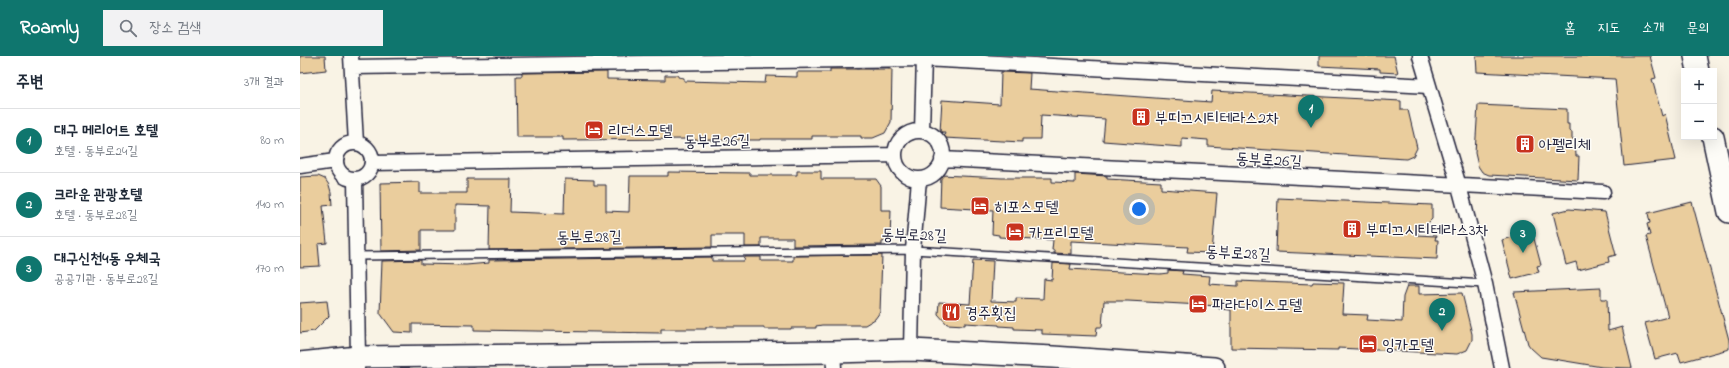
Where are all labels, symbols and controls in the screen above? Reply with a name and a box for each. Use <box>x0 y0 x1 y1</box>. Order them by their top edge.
search box <box>103 10 383 46</box>
text: Roamly <box>20 15 79 42</box>
icon: search <box>117 17 139 39</box>
text: 장소 검색 <box>149 17 201 39</box>
text: 홈 <box>1564 18 1575 39</box>
text: 지도 <box>1597 18 1620 39</box>
text: 소개 <box>1642 18 1664 39</box>
text: 문의 <box>1686 18 1709 39</box>
map controls <box>1681 68 1717 140</box>
button: + <box>1681 68 1717 104</box>
text: 주변 <box>16 70 43 95</box>
text: 3개 결과 <box>244 73 284 92</box>
pin: 1 <box>1298 95 1324 128</box>
button: − <box>1681 104 1717 140</box>
building icon: 부띠끄시티테라스2차 <box>1130 106 1152 128</box>
place label: 부띠끄시티테라스2차 <box>1155 107 1279 131</box>
hotel icon: 리더스모텔 <box>583 119 605 141</box>
text: 대구 메리어트 호텔 <box>54 120 158 142</box>
place label: 리더스모텔 <box>608 120 673 144</box>
street label: 동부로26길 <box>684 129 751 155</box>
text: 1 <box>27 131 31 150</box>
text: 80 m <box>260 131 284 150</box>
building icon: 아펠리체 <box>1514 133 1536 155</box>
place label: 아펠리체 <box>1539 134 1591 158</box>
text: 호텔 · 동부로24길 <box>54 142 138 161</box>
street label: 동부로26길 <box>1235 147 1303 175</box>
text: 크라운 관광호텔 <box>54 184 142 206</box>
text: 2 <box>26 195 32 214</box>
text: 140 m <box>256 195 284 214</box>
hotel icon: 히포스모텔 <box>969 195 991 217</box>
place label: 히포스모텔 <box>994 196 1059 220</box>
your location <box>1129 199 1149 219</box>
text: 호텔 · 동부로28길 <box>54 206 137 225</box>
building icon: 부띠끄시티테라스3차 <box>1341 218 1363 240</box>
place label: 부띠끄시티테라스3차 <box>1366 219 1489 243</box>
pin: 3 <box>1510 220 1536 253</box>
hotel icon: 카프리모텔 <box>1004 221 1026 243</box>
place label: 카프리모텔 <box>1029 222 1094 246</box>
street label: 동부로28길 <box>881 223 947 249</box>
street label: 동부로28길 <box>556 225 622 251</box>
street label: 동부로28길 <box>1205 240 1271 268</box>
text: 대구신천4동 우체국 <box>54 248 161 270</box>
text: 3 <box>26 259 32 278</box>
text: 170 m <box>256 259 284 278</box>
text: 공공기관 · 동부로28길 <box>54 270 158 289</box>
hotel icon: 파라다이스모텔 <box>1187 293 1209 315</box>
place label: 파라다이스모텔 <box>1212 294 1302 318</box>
pin: 2 <box>1429 298 1455 331</box>
restaurant icon: 경주횟집 <box>940 301 962 323</box>
place label: 경주횟집 <box>965 302 1017 326</box>
hotel icon: 잉카모텔 <box>1357 333 1379 355</box>
place label: 잉카모텔 <box>1382 334 1434 358</box>

